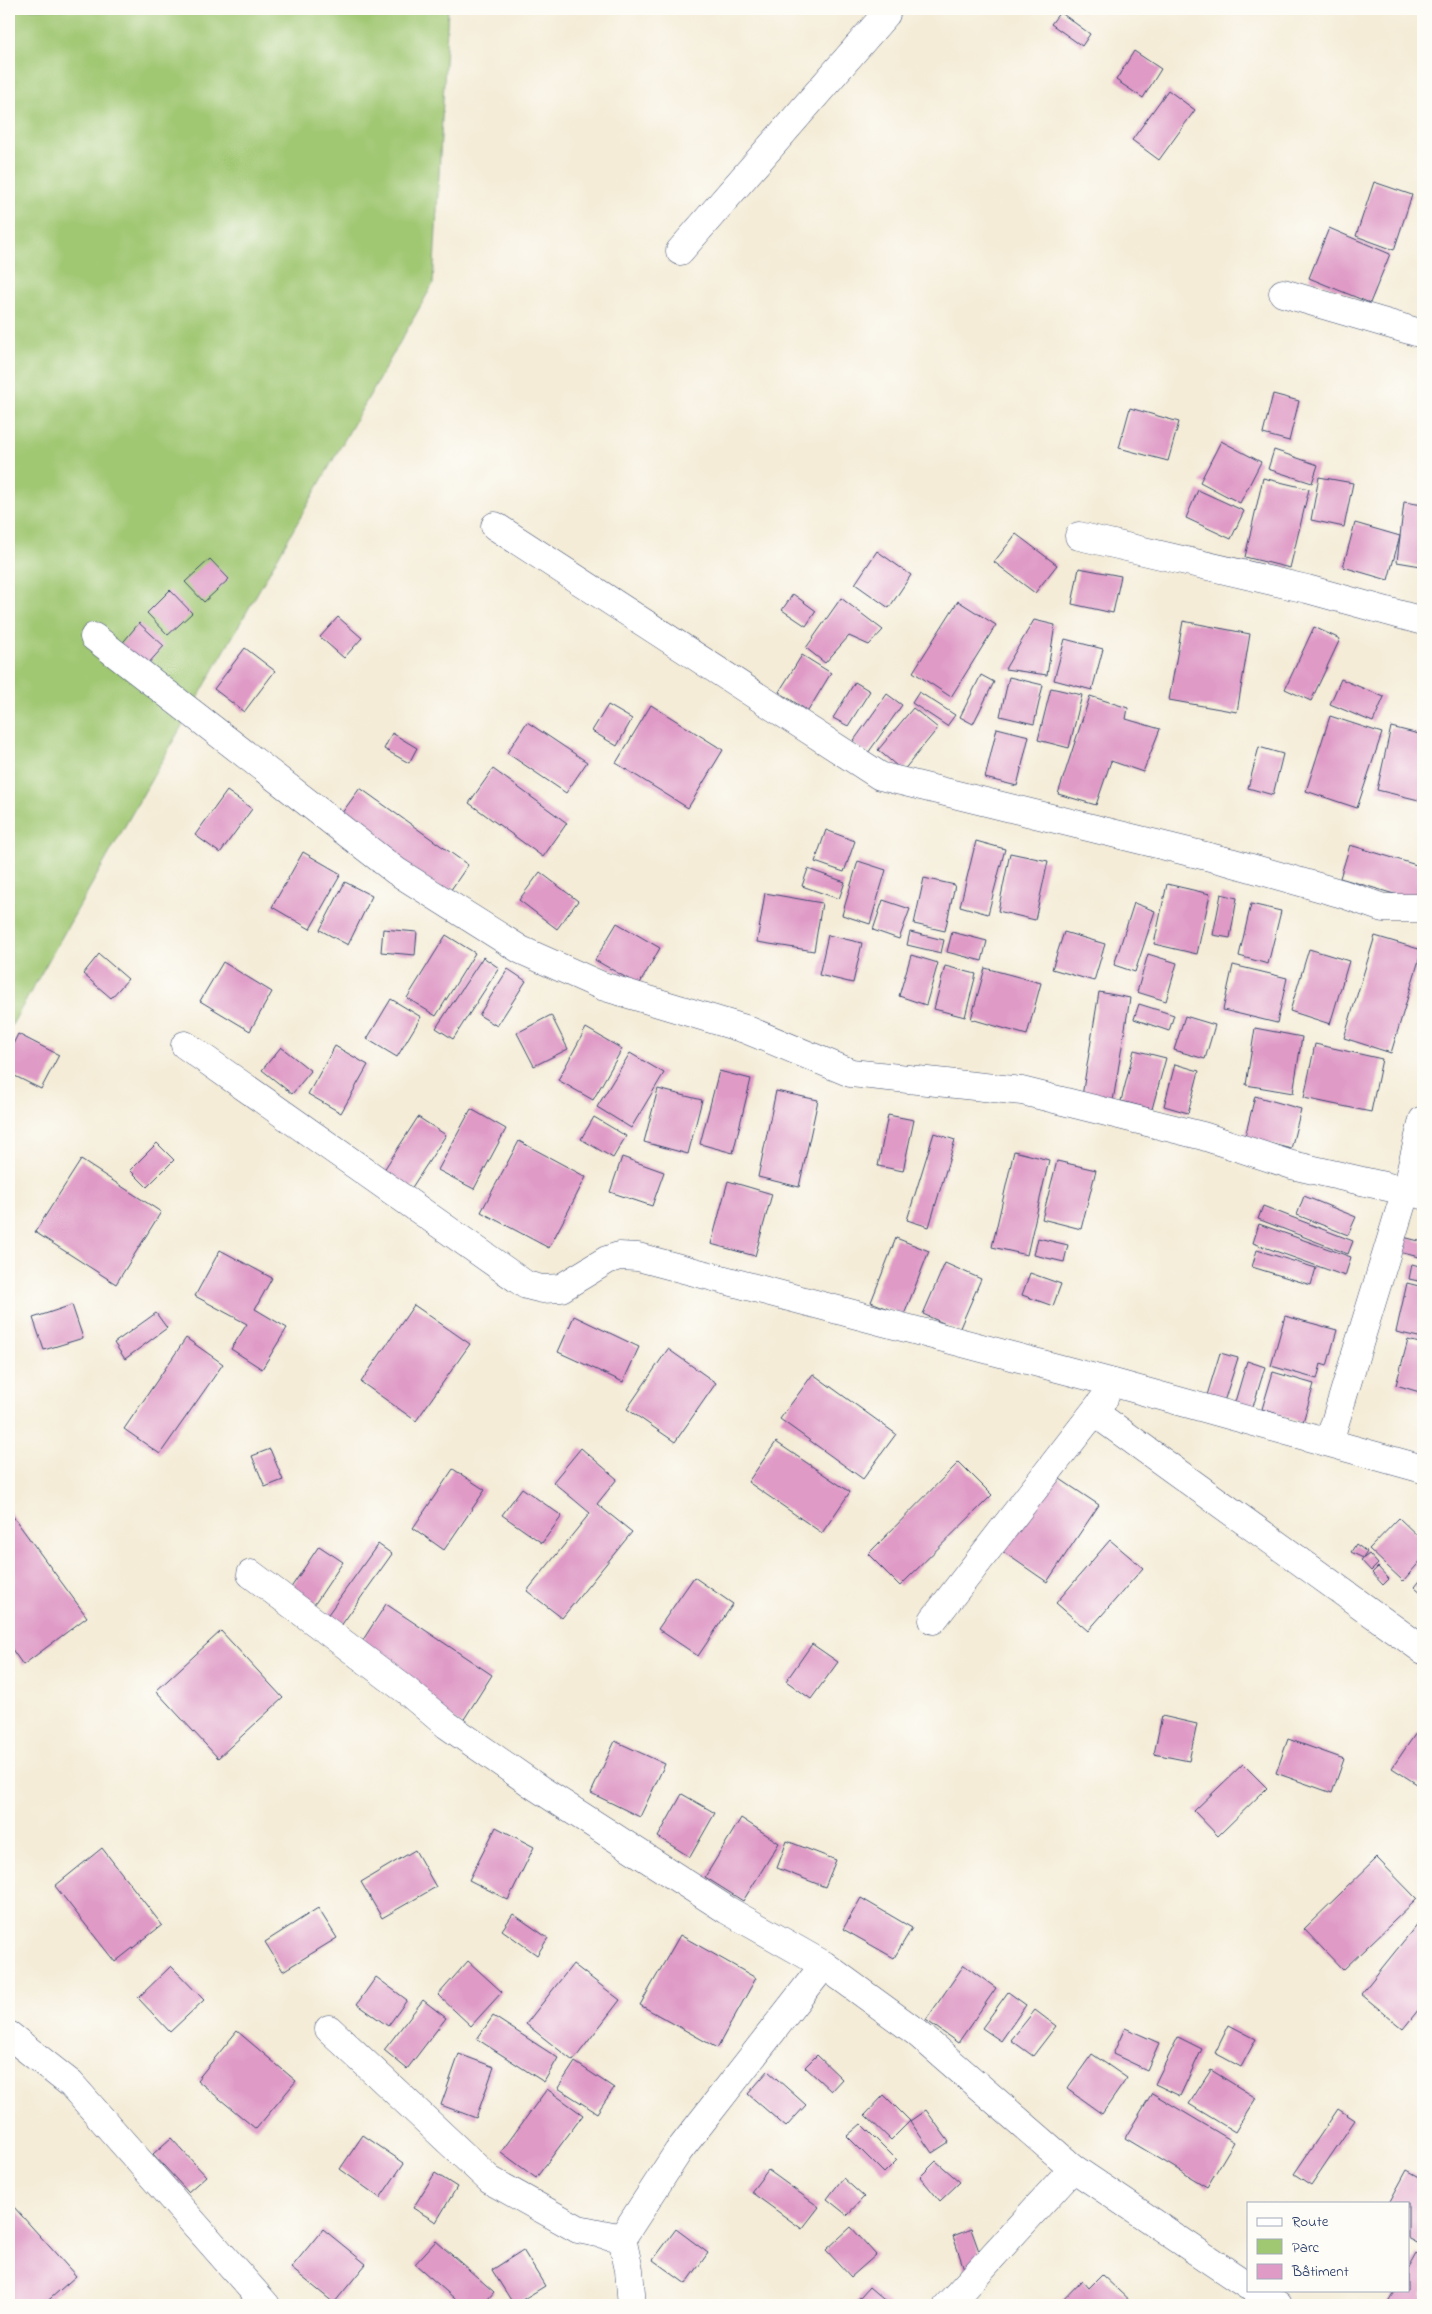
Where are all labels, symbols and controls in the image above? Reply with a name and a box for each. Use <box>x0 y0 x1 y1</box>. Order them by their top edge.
legend <box>1247 2202 1410 2292</box>
text: Route <box>1292 2211 1329 2233</box>
text: Parc <box>1292 2237 1320 2259</box>
text: Bâtiment <box>1291 2261 1349 2283</box>

